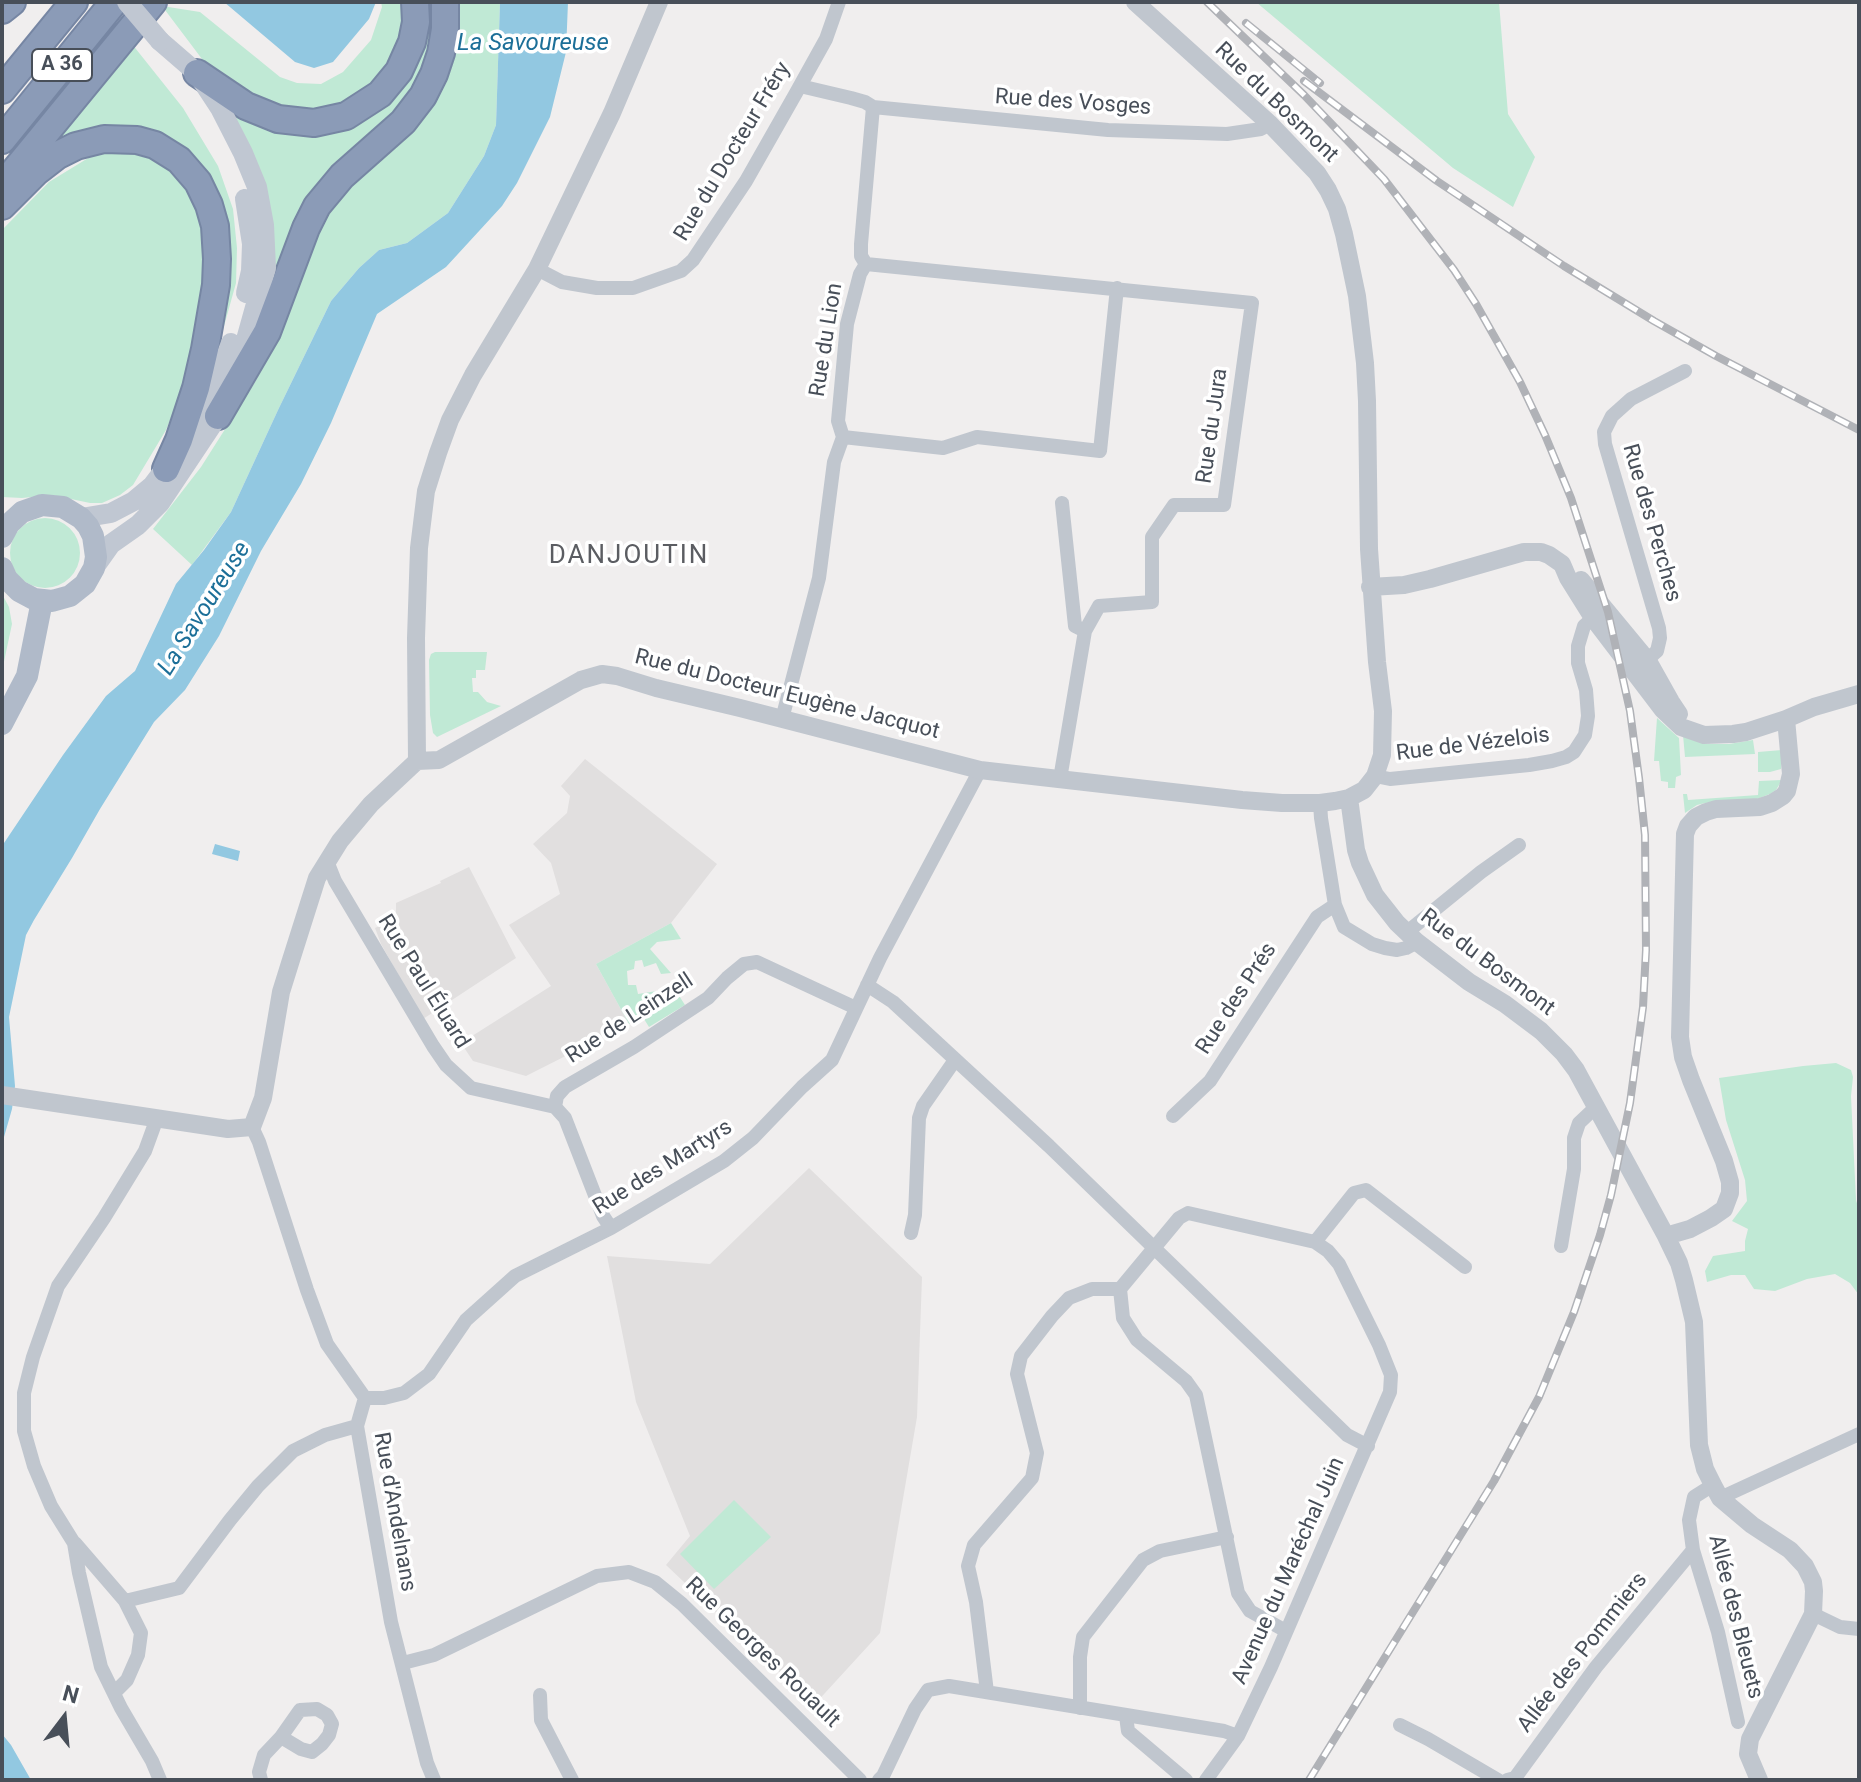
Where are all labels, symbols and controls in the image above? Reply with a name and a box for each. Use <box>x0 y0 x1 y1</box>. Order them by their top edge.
water label: La Savoureuse <box>457 30 609 58</box>
street label: Rue du Bosmont <box>1209 37 1343 169</box>
road number: A 36 <box>32 49 92 81</box>
street label: Rue du Docteur Fréry <box>669 58 797 246</box>
street label: Rue des Vosges <box>994 84 1152 122</box>
street label: Rue du Lion <box>805 281 849 399</box>
street label: Rue du Jura <box>1192 367 1234 485</box>
street label: Rue des Perches <box>1616 441 1686 605</box>
water label: La Savoureuse <box>153 537 257 681</box>
district label: DANJOUTIN <box>549 540 709 572</box>
street label: Rue du Docteur Eugène Jacquot <box>632 644 942 746</box>
street label: Rue de Vézelois <box>1395 722 1551 768</box>
street label: Rue du Bosmont <box>1415 904 1559 1022</box>
street label: Rue Paul Éluard <box>371 910 475 1054</box>
street label: Rue des Prés <box>1191 938 1283 1060</box>
street label: Rue de Leinzell <box>561 968 699 1070</box>
street label: Rue des Martyrs <box>588 1115 738 1221</box>
street label: Rue d'Andelnans <box>367 1430 421 1594</box>
street label: Avenue du Maréchal Juin <box>1227 1453 1351 1689</box>
street label: Allée des Bleuets <box>1702 1532 1768 1702</box>
street label: Allée des Pommiers <box>1512 1568 1654 1738</box>
street label: Rue Georges Rouault <box>679 1572 845 1734</box>
north arrow <box>24 1678 104 1758</box>
text: N <box>60 1680 82 1709</box>

